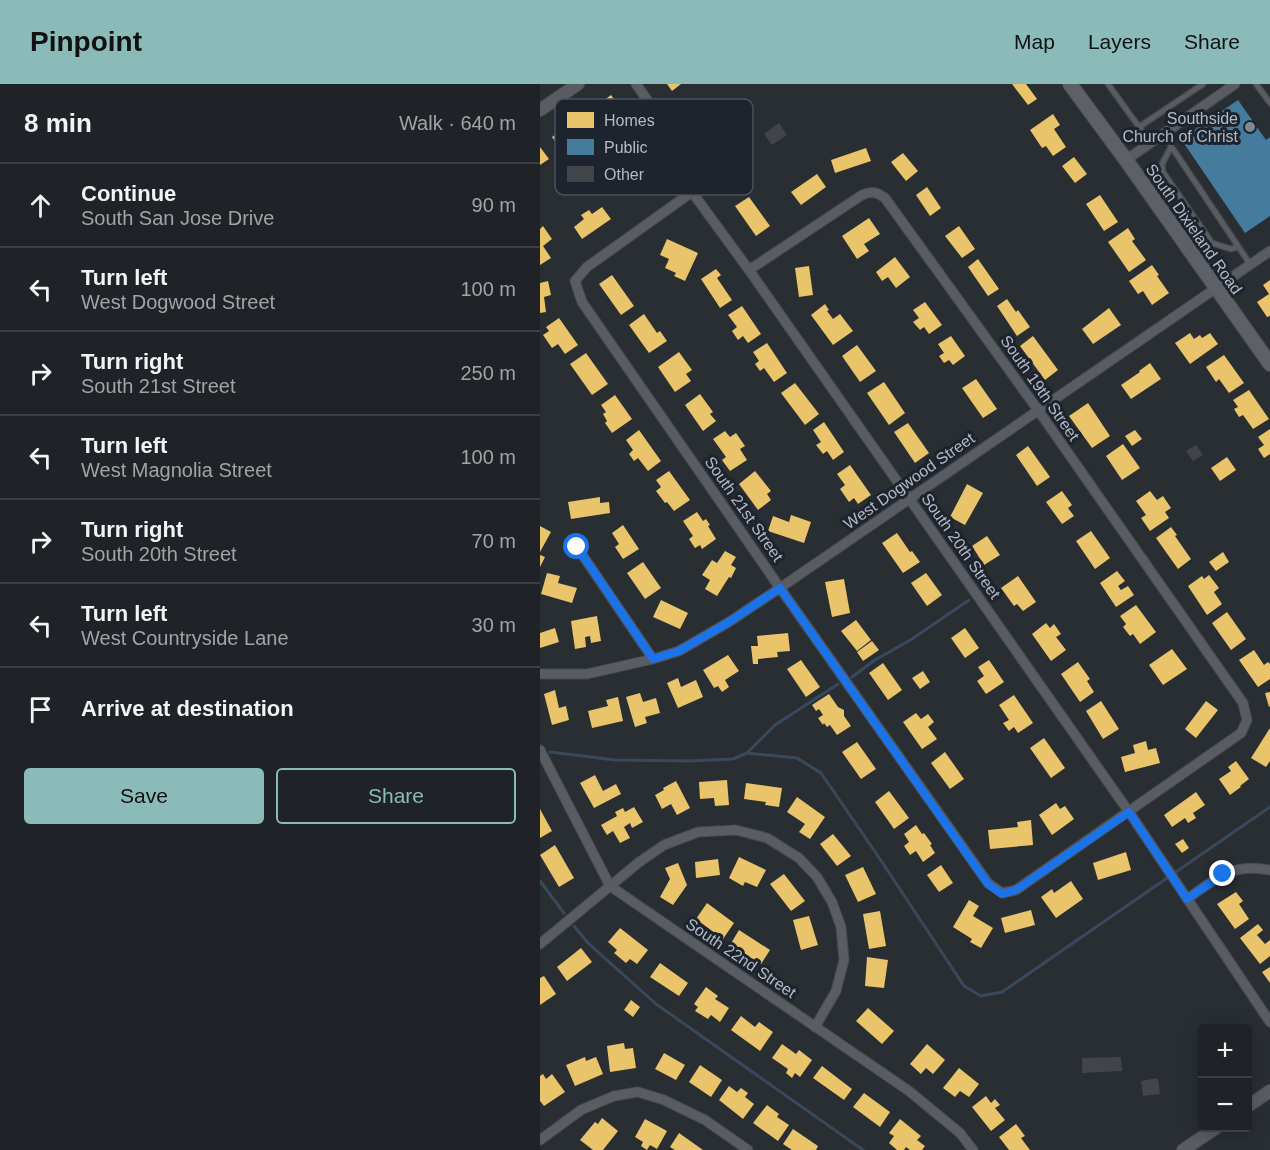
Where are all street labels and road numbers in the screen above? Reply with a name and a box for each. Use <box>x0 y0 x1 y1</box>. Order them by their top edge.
street label: South Dixieland Road <box>1143 161 1245 297</box>
street label: South 19th Street <box>997 332 1083 444</box>
street label: West Dogwood Street <box>840 429 978 533</box>
street label: South 21st Street <box>702 453 787 565</box>
street label: South 20th Street <box>918 490 1004 602</box>
street label: South 22nd Street <box>683 915 800 1001</box>

